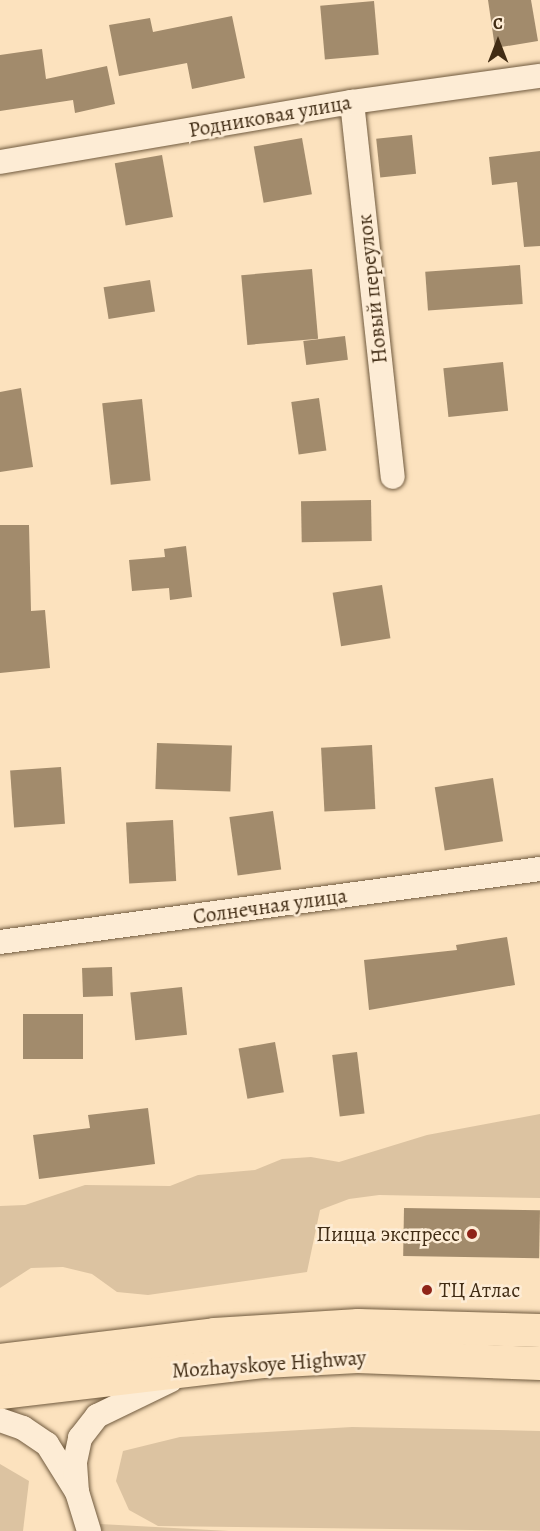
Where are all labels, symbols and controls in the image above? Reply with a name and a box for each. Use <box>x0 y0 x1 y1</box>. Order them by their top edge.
north arrow <box>468 12 528 72</box>
text: С <box>493 13 503 35</box>
street label: Родниковая улица <box>187 89 353 143</box>
street label: Новый переулок <box>352 213 392 365</box>
street label: Солнечная улица <box>191 883 349 929</box>
place label: Пицца экспресс <box>316 1221 460 1247</box>
marker: Пицца экспресс <box>465 1227 479 1241</box>
place label: ТЦ Атлас <box>439 1277 520 1303</box>
marker: ТЦ Атлас <box>420 1283 434 1297</box>
street label: Mozhayskoye Highway <box>171 1345 367 1383</box>

